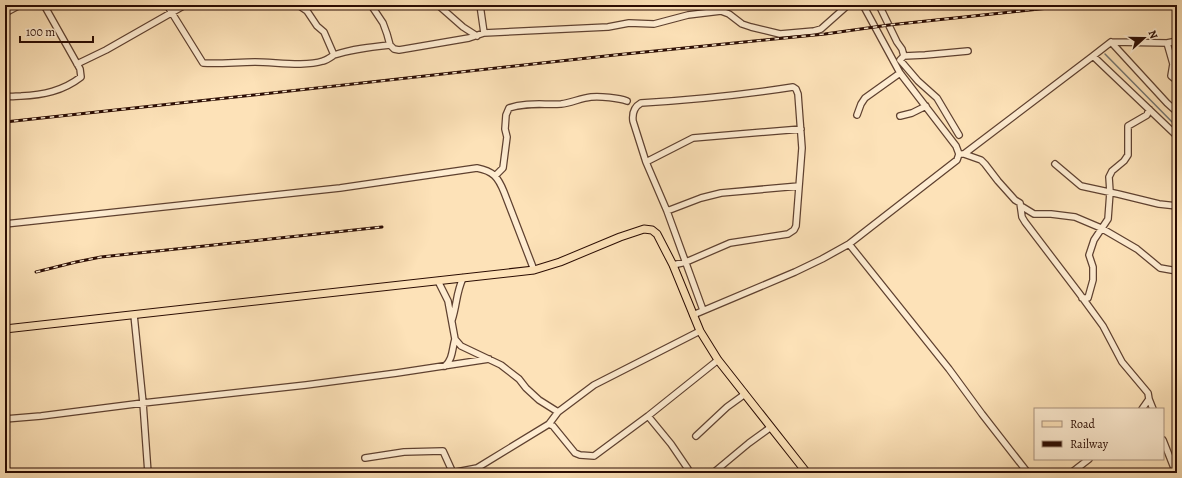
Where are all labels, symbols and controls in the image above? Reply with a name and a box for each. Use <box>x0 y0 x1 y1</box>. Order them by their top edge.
scale bar <box>20 18 93 44</box>
north arrow <box>1124 18 1164 58</box>
text: 100 m <box>26 24 55 40</box>
text: N <box>1144 28 1161 41</box>
legend <box>1034 408 1164 460</box>
text: Road <box>1070 416 1096 432</box>
text: Railway <box>1070 436 1109 452</box>

